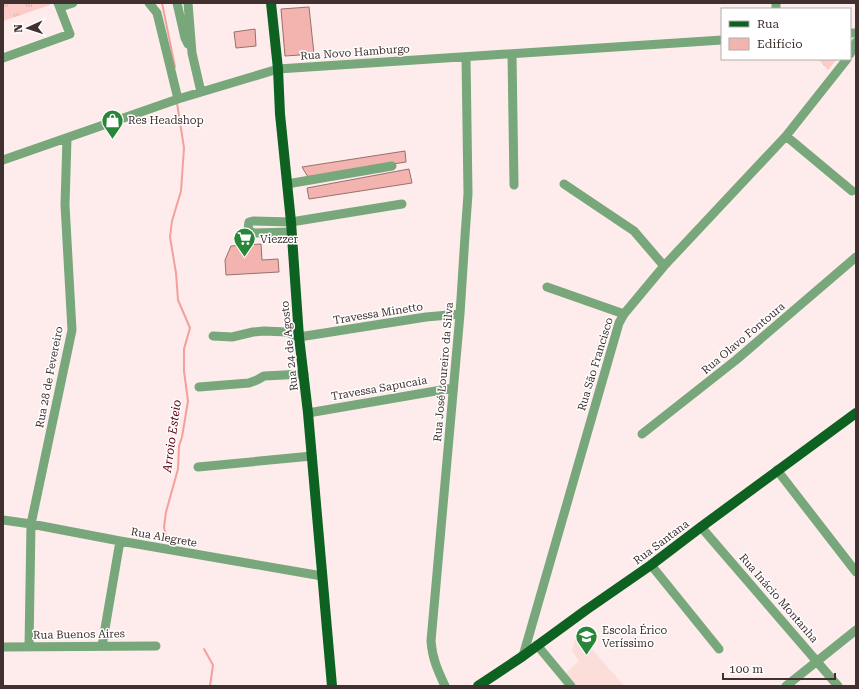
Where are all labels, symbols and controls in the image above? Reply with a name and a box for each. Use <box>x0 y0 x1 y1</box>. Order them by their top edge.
north arrow <box>8 8 48 48</box>
legend <box>721 8 851 60</box>
text: Rua <box>757 17 780 31</box>
text: N <box>12 23 25 33</box>
text: Edifício <box>757 37 803 51</box>
street label: Rua Novo Hamburgo <box>300 42 411 63</box>
shop icon: Res Headshop <box>99 107 125 140</box>
place label: Res Headshop <box>128 114 204 127</box>
supermarket icon: Viezzer <box>231 226 257 259</box>
place label: Viezzer <box>260 233 299 246</box>
street label: Rua 24 de Agosto <box>278 300 301 392</box>
street label: Travessa Minetto <box>332 300 424 327</box>
street label: Rua Olavo Fontoura <box>699 300 788 377</box>
street label: Rua José Loureiro da Silva <box>431 302 456 442</box>
street label: Rua São Francisco <box>575 316 616 412</box>
street label: Rua 28 de Fevereiro <box>33 325 66 429</box>
street label: Travessa Sapucaia <box>330 374 428 403</box>
water label: Arroio Esteio <box>160 399 184 474</box>
street label: Rua Santana <box>631 517 692 567</box>
street label: Rua Alegrete <box>130 525 198 550</box>
street label: Rua Inácio Montanha <box>736 551 821 645</box>
school or university icon: Escola Érico Veríssimo <box>574 623 600 656</box>
place label: Escola Érico Veríssimo <box>602 623 668 650</box>
street label: Rua Buenos Aires <box>33 627 125 642</box>
scale bar <box>723 655 835 681</box>
text: 100 m <box>729 662 763 676</box>

